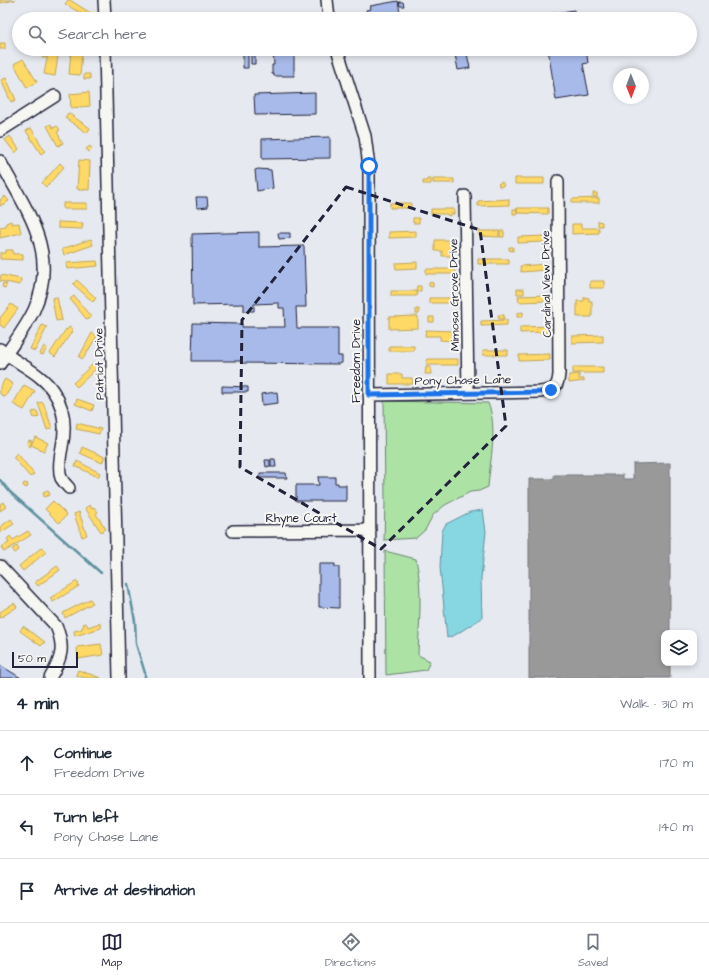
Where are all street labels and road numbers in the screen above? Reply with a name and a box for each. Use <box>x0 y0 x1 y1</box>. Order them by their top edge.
street label: Cardinal View Drive <box>537 230 556 338</box>
street label: Mimosa Grove Drive <box>445 238 464 352</box>
street label: Freedom Drive <box>348 319 365 403</box>
street label: Patriot Drive <box>90 327 109 400</box>
street label: Pony Chase Lane <box>415 371 512 391</box>
street label: Rhyne Court <box>265 510 337 528</box>

